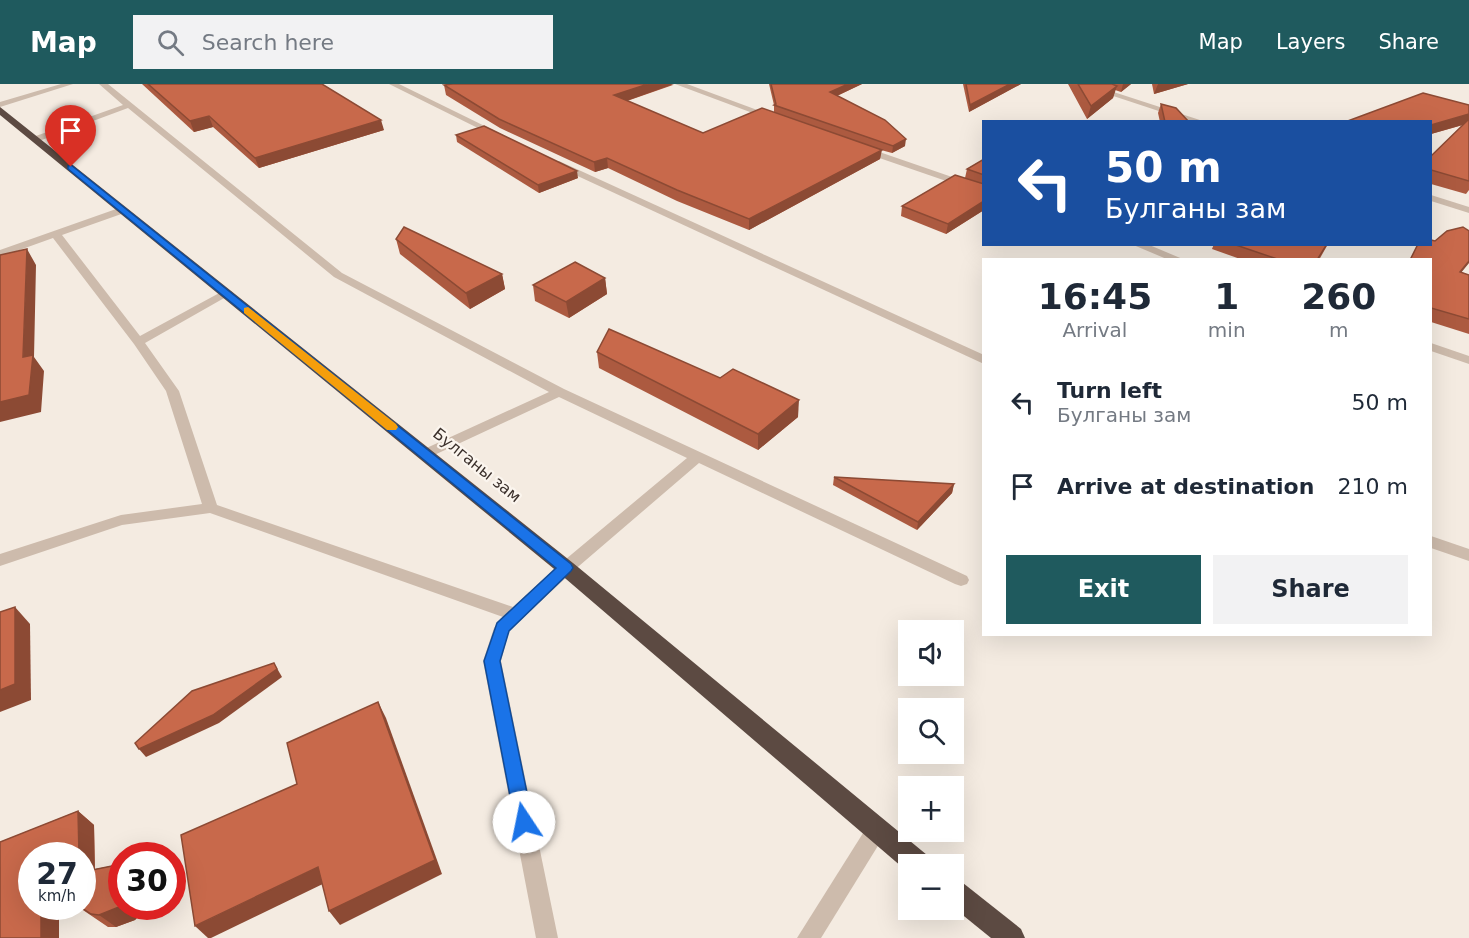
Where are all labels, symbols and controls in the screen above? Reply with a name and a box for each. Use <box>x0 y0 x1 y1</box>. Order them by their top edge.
search box <box>133 15 553 69</box>
text: Map <box>30 26 97 59</box>
icon: search <box>154 26 187 59</box>
text: Search here <box>202 30 334 55</box>
text: Map <box>1199 30 1243 54</box>
text: Layers <box>1276 30 1345 54</box>
text: Share <box>1378 30 1439 54</box>
pin <box>45 105 96 167</box>
icon: arrive <box>54 114 87 147</box>
text: 50 m <box>1105 143 1222 192</box>
icon: left <box>1006 144 1084 222</box>
text: Булганы зам <box>1105 193 1286 224</box>
text: 16:45 <box>1038 276 1152 317</box>
text: 1 <box>1214 276 1239 317</box>
text: 260 <box>1301 276 1376 317</box>
text: Arrival <box>1062 318 1127 342</box>
text: min <box>1208 318 1246 342</box>
text: m <box>1329 318 1349 342</box>
text: Turn left <box>1057 378 1162 403</box>
icon: left <box>1006 386 1039 419</box>
text: 50 m <box>1352 390 1408 415</box>
text: Булганы зам <box>1057 403 1191 427</box>
street label: Булганы зам <box>429 424 525 506</box>
icon: arrive <box>1006 470 1039 503</box>
text: Arrive at destination <box>1057 474 1314 499</box>
text: 210 m <box>1338 474 1408 499</box>
button: Exit <box>1006 555 1201 624</box>
button: Share <box>1213 555 1408 624</box>
map controls <box>898 620 964 920</box>
button: sound <box>898 620 964 686</box>
button: search <box>898 698 964 764</box>
button: + <box>898 776 964 842</box>
position arrow <box>492 790 556 854</box>
speed limit sign: 30 <box>108 842 186 920</box>
button: − <box>898 854 964 920</box>
text: 27 <box>36 856 78 891</box>
text: km/h <box>38 887 76 905</box>

